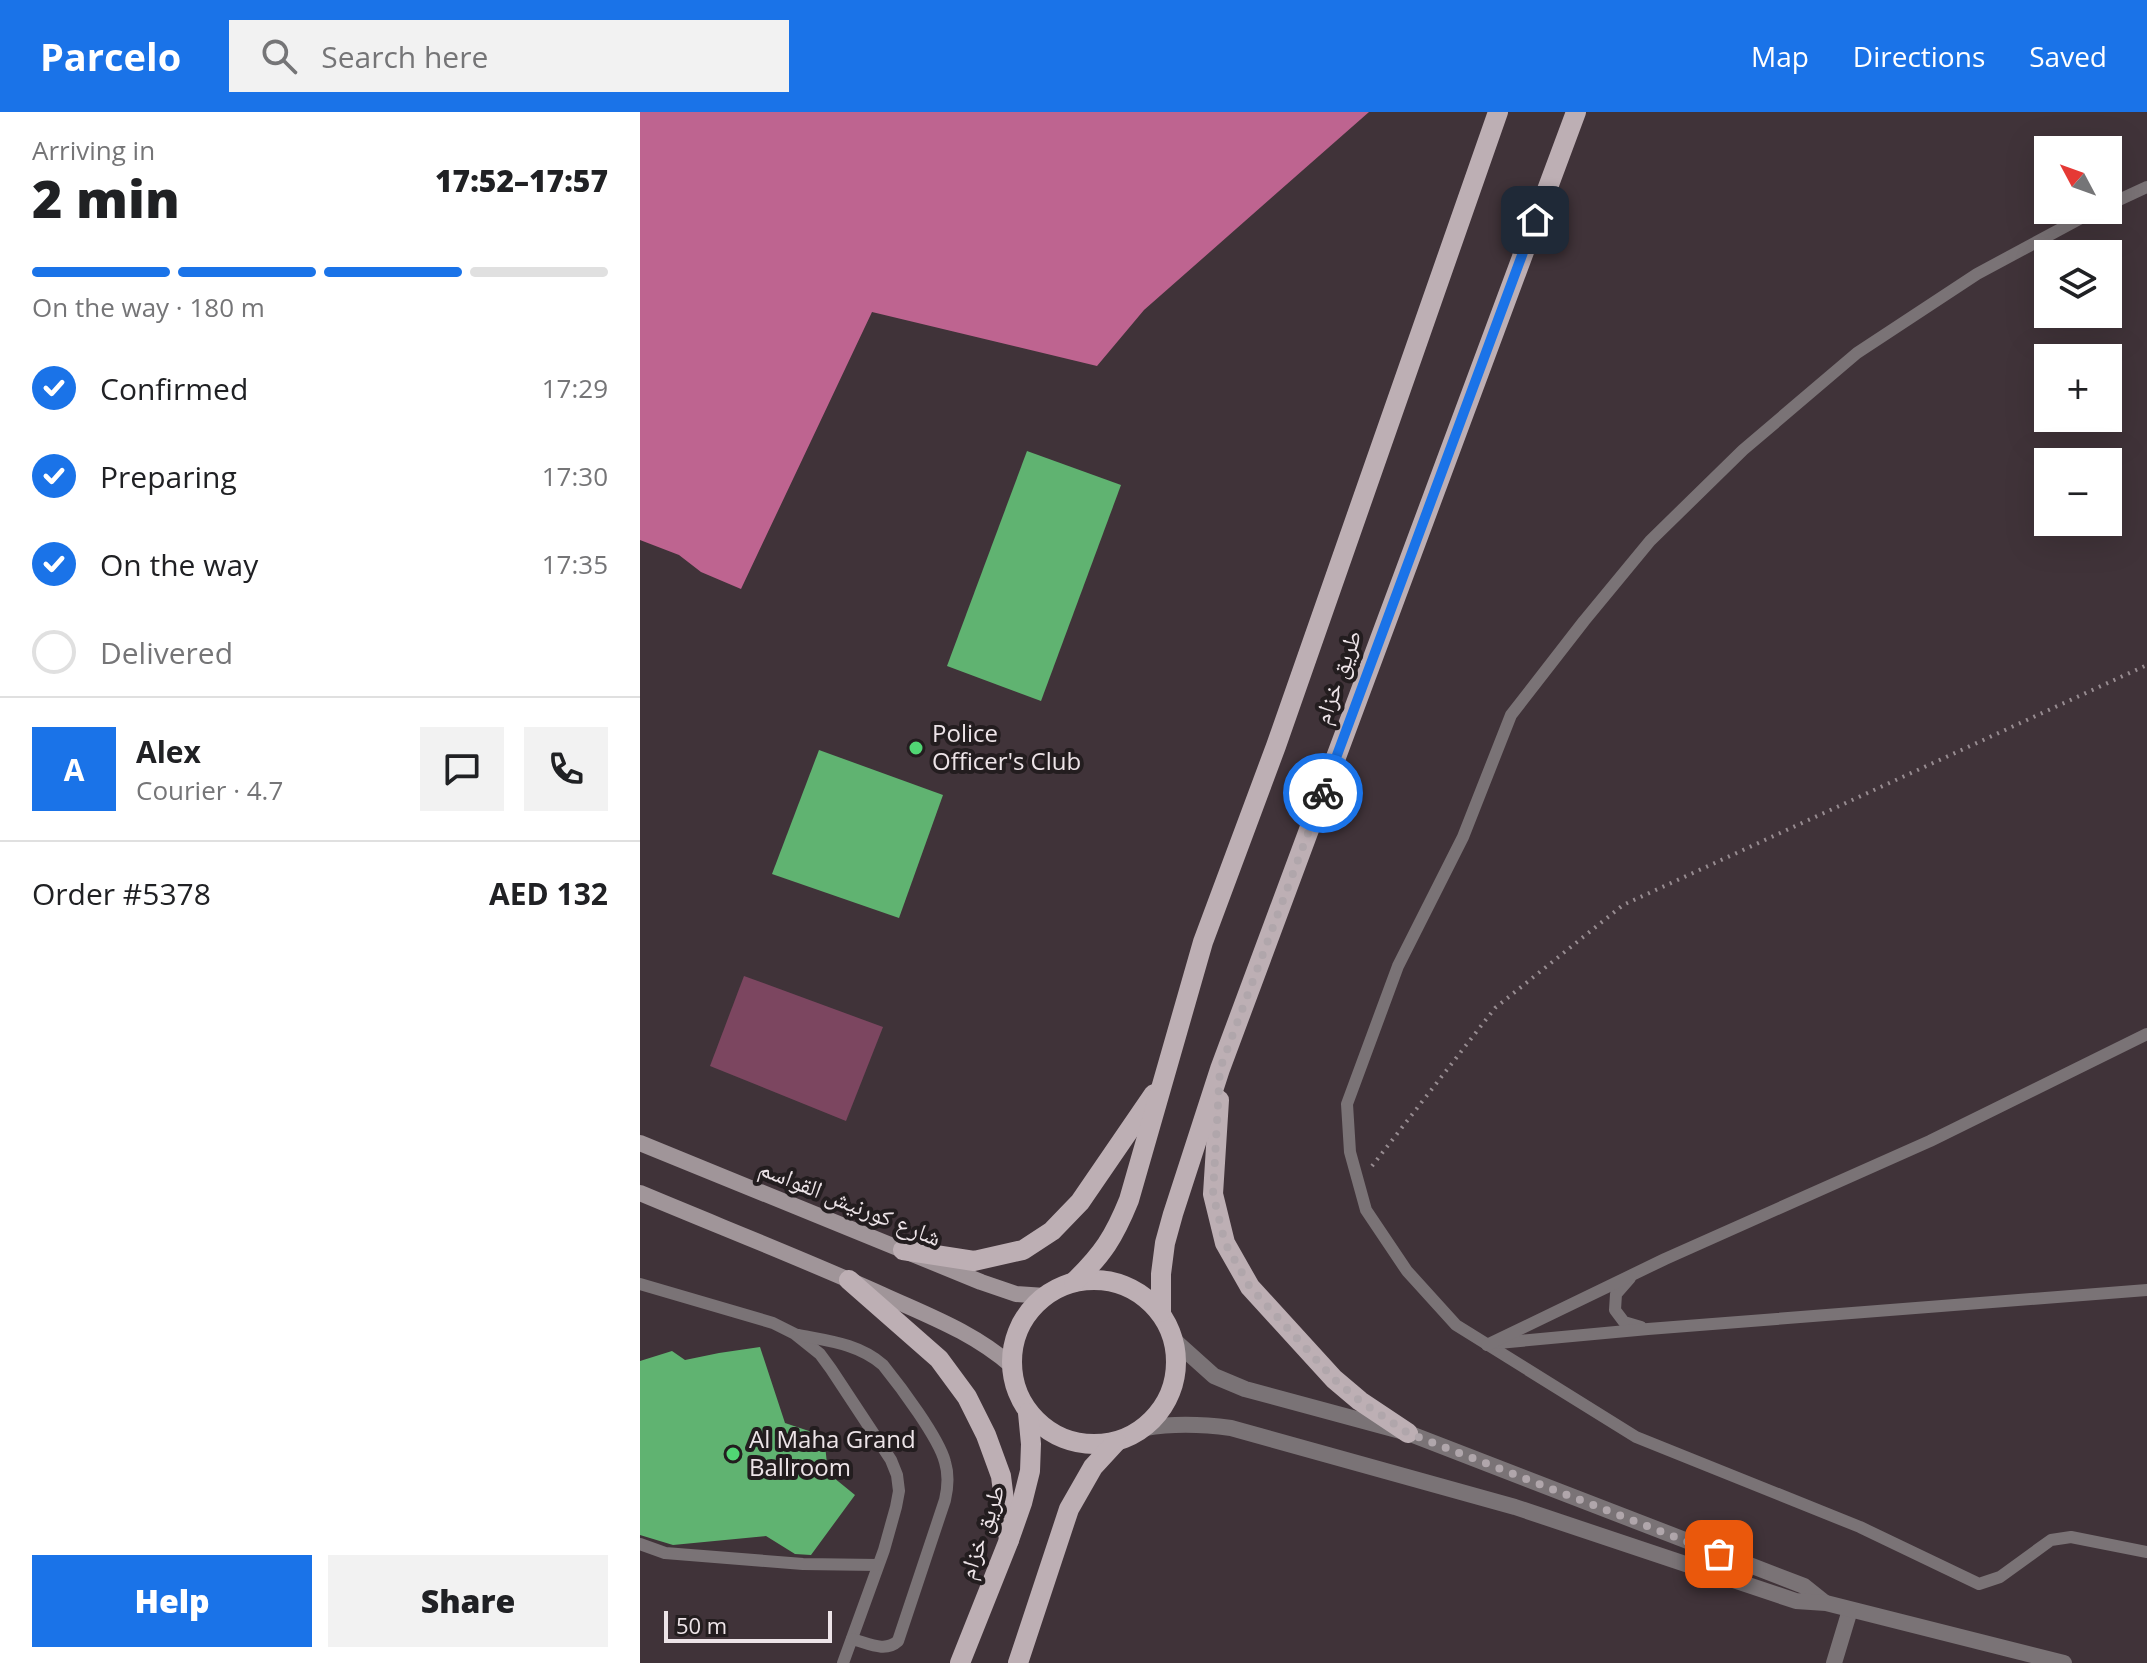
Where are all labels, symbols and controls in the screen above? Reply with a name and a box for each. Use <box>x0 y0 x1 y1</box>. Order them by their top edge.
search box <box>229 20 789 92</box>
text: Parcelo <box>40 30 181 82</box>
icon: search <box>257 34 301 78</box>
text: Search here <box>321 36 488 77</box>
text: Map <box>1751 37 1809 75</box>
text: Directions <box>1853 37 1985 75</box>
text: Saved <box>2029 37 2107 75</box>
text: Arriving in <box>32 132 155 168</box>
north arrow <box>2034 136 2122 224</box>
map controls <box>2034 136 2122 536</box>
text: 17:52–17:57 <box>435 160 608 201</box>
text: 2 min <box>32 162 180 233</box>
pin <box>1501 186 1569 254</box>
icon: home <box>1513 198 1557 242</box>
button: layers <box>2034 240 2122 328</box>
text: On the way · 180 m <box>32 289 265 325</box>
button: + <box>2034 344 2122 432</box>
icon: check <box>32 366 76 410</box>
text: Confirmed <box>100 368 248 409</box>
text: 17:29 <box>542 370 608 406</box>
button: − <box>2034 448 2122 536</box>
icon: check <box>32 454 76 498</box>
text: Preparing <box>100 456 237 497</box>
text: 17:30 <box>542 458 608 494</box>
icon: check <box>32 542 76 586</box>
text: On the way <box>100 544 258 585</box>
text: 17:35 <box>542 546 608 582</box>
street label: طريق خزام <box>1304 625 1370 728</box>
text: Delivered <box>100 632 233 673</box>
place label: Police Officer's Club <box>932 716 1081 777</box>
button: chat <box>420 727 504 811</box>
button: phone <box>524 727 608 811</box>
text: Alex <box>136 731 201 772</box>
marker: Police Officer's Club <box>907 739 925 757</box>
text: A <box>64 749 84 790</box>
courier <box>1283 753 1363 833</box>
icon: bike <box>1301 771 1345 815</box>
text: Courier · 4.7 <box>136 772 283 808</box>
text: Order #5378 <box>32 873 211 914</box>
text: AED 132 <box>489 873 608 914</box>
street label: شارع كورنيش القواسم <box>754 1150 947 1254</box>
place label: Al Maha Grand Ballroom <box>749 1422 916 1483</box>
marker: Al Maha Grand Ballroom <box>724 1445 742 1463</box>
street label: طريق خزام <box>949 1480 1013 1583</box>
pin <box>1685 1520 1753 1588</box>
icon: bag <box>1697 1532 1741 1576</box>
button: Help <box>32 1555 312 1647</box>
button: Share <box>328 1555 608 1647</box>
scale bar <box>664 1607 832 1643</box>
text: 50 m <box>676 1610 727 1640</box>

